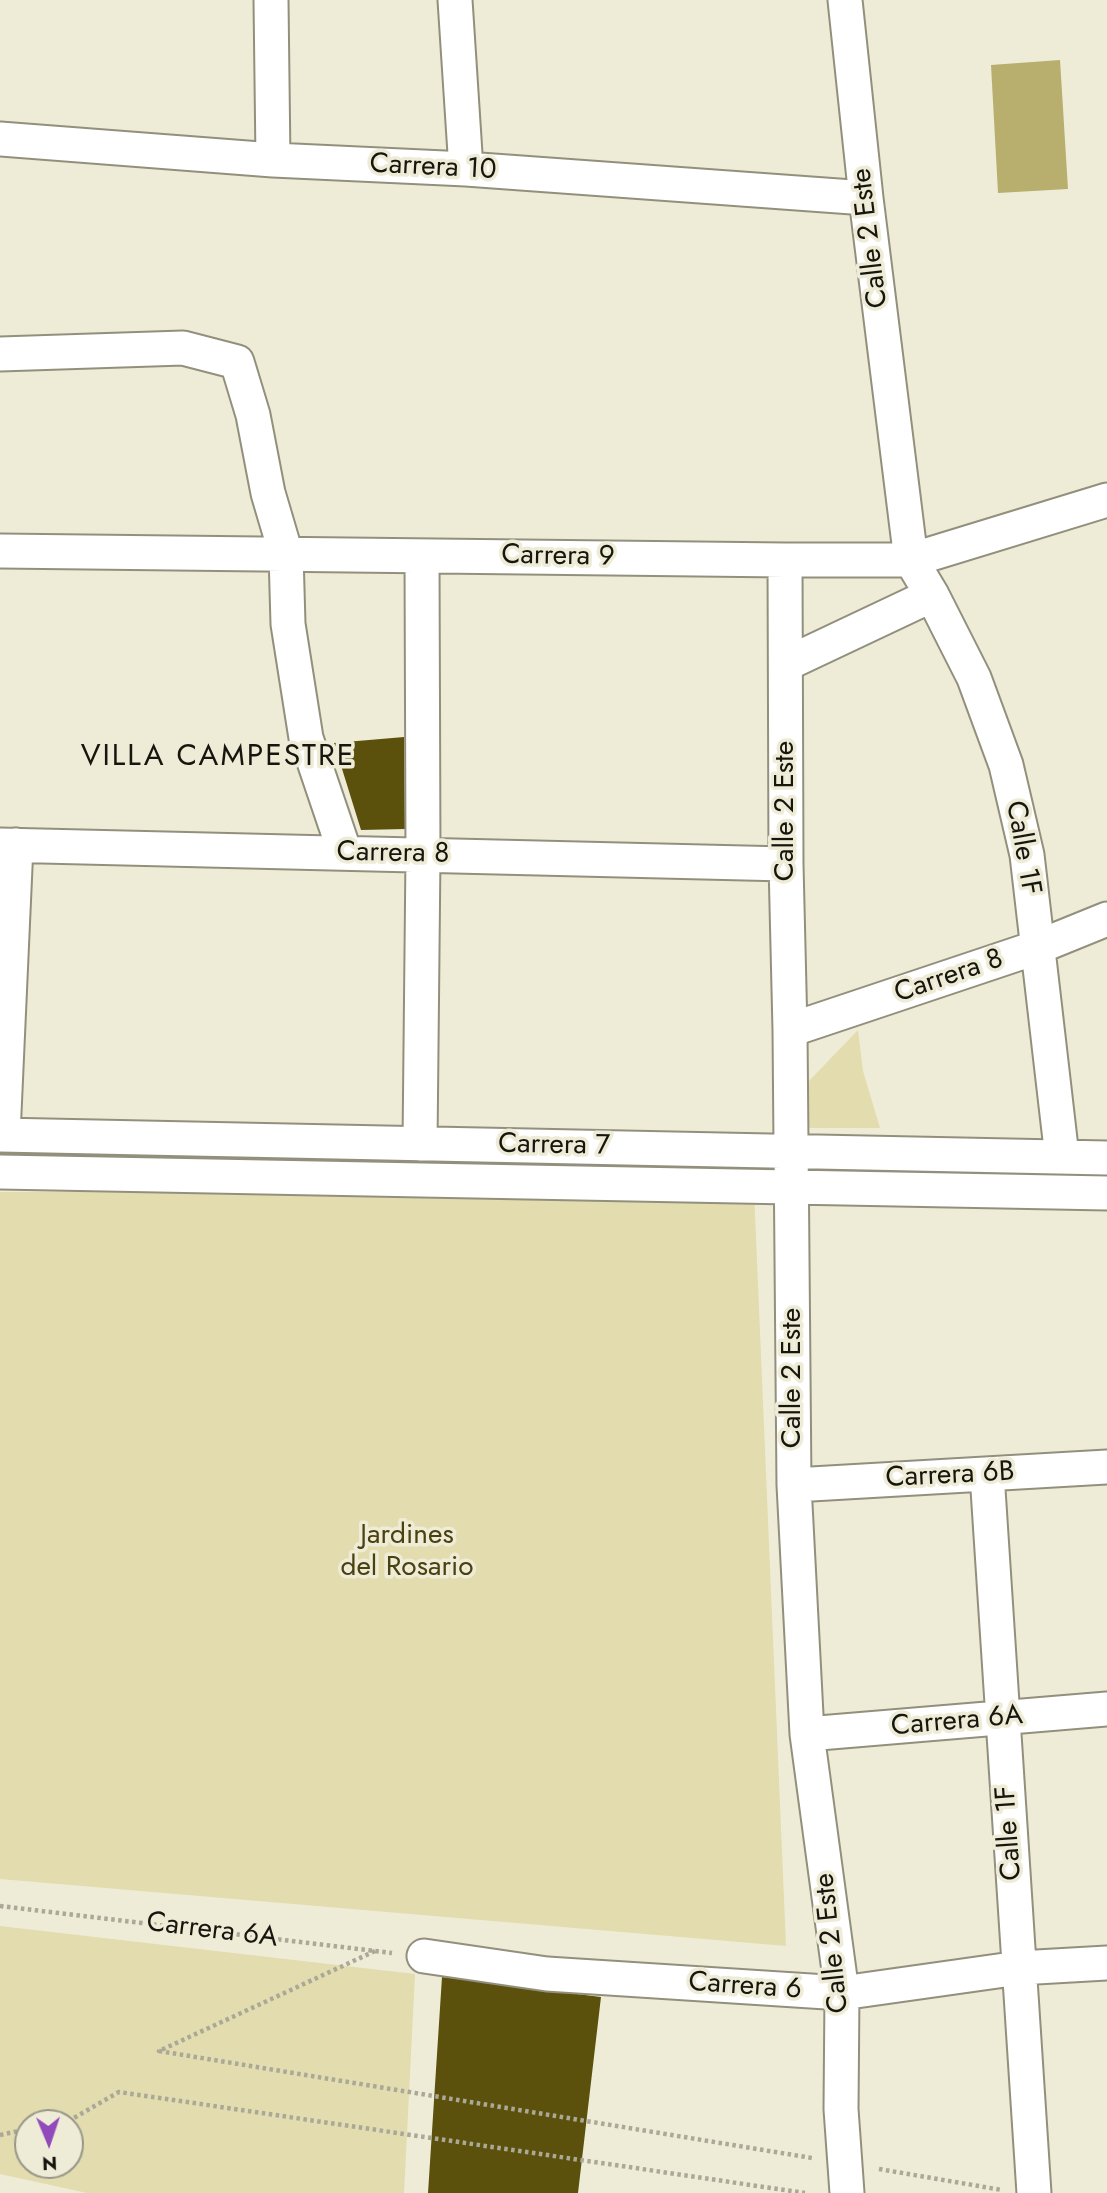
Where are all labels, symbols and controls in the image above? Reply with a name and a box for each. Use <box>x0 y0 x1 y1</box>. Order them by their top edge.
street label: Carrera 10 <box>369 148 497 188</box>
street label: Calle 2 Este <box>846 166 896 310</box>
street label: Carrera 9 <box>501 539 615 575</box>
district label: VILLA CAMPESTRE <box>83 740 353 776</box>
street label: Calle 2 Este <box>769 741 803 881</box>
street label: Calle 1F <box>997 798 1047 898</box>
street label: Carrera 8 <box>336 836 450 872</box>
street label: Carrera 8 <box>890 943 1008 1011</box>
street label: Carrera 7 <box>498 1128 610 1164</box>
street label: Calle 2 Este <box>776 1308 810 1448</box>
street label: Carrera 6B <box>885 1456 1015 1496</box>
park label: Jardines del Rosario <box>340 1519 474 1585</box>
street label: Carrera 6A <box>890 1700 1024 1744</box>
street label: Calle 1F <box>990 1784 1030 1882</box>
street label: Calle 2 Este <box>809 1871 857 2015</box>
street label: Carrera 6A <box>144 1906 280 1956</box>
street label: Carrera 6 <box>687 1966 803 2008</box>
north arrow <box>14 2109 84 2179</box>
text: N <box>42 2150 58 2177</box>

